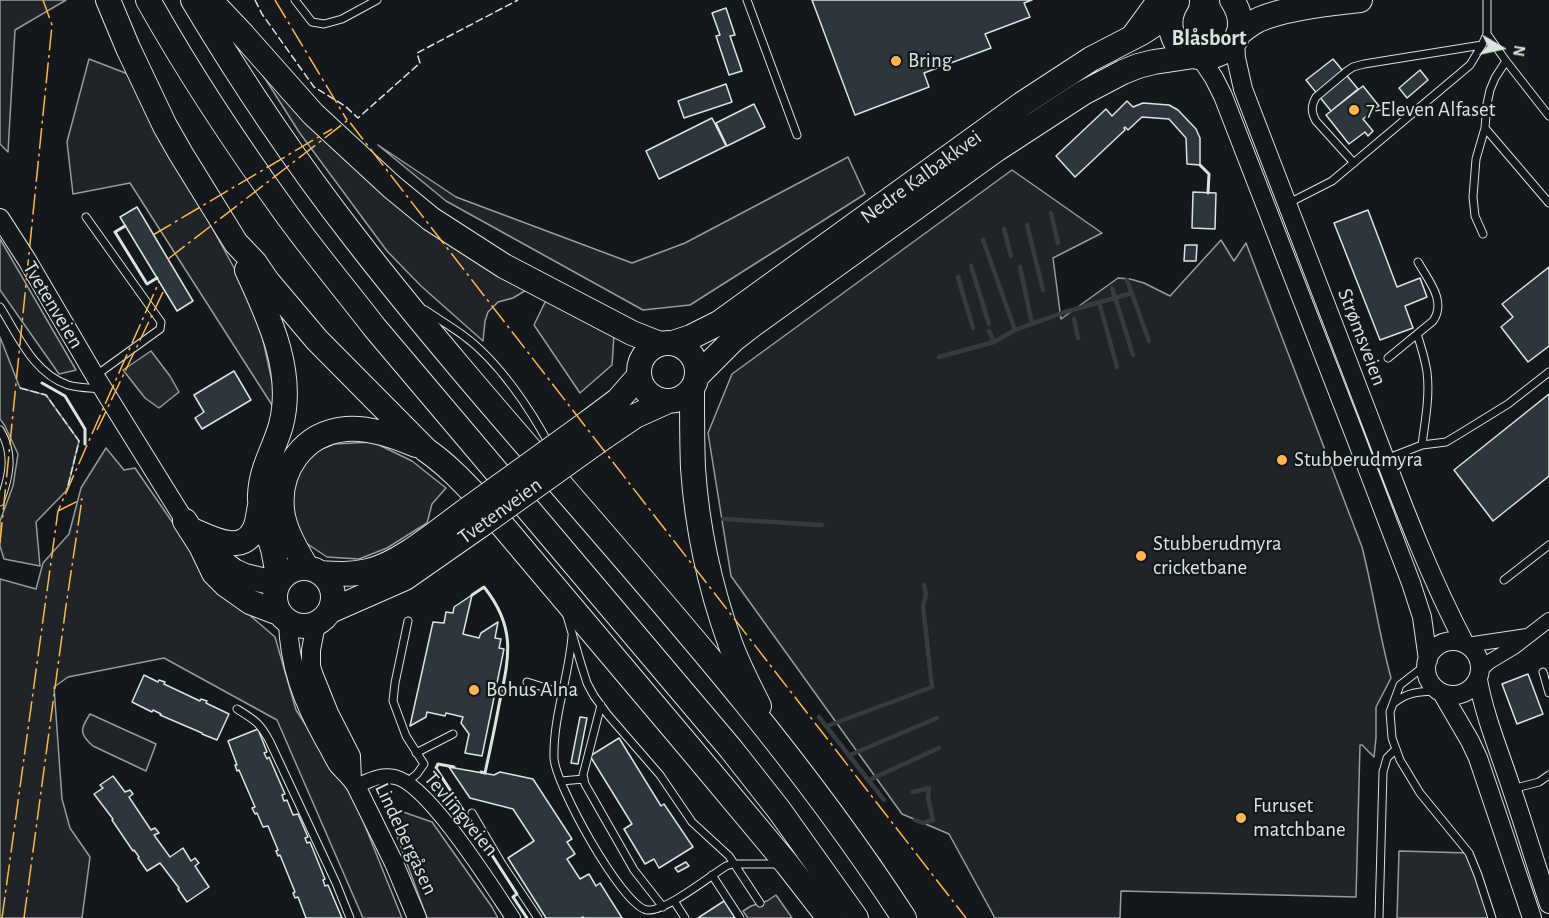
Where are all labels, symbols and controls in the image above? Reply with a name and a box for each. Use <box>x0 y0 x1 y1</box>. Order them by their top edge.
north arrow <box>1471 18 1531 78</box>
district label: Blåsbort <box>1172 25 1246 51</box>
text: N <box>1510 44 1528 58</box>
place label: Bring <box>908 48 952 74</box>
marker: Bring <box>889 54 903 68</box>
place label: 7-Eleven Alfaset <box>1366 97 1495 123</box>
marker: 7-Eleven Alfaset <box>1347 103 1361 117</box>
street label: Nedre Kalbakkvei <box>856 125 986 229</box>
street label: Tvetenveien <box>17 257 89 353</box>
street label: Strømsveien <box>1332 285 1392 389</box>
place label: Stubberudmyra <box>1294 447 1423 473</box>
marker: Stubberudmyra <box>1275 453 1289 467</box>
street label: Tvetenveien <box>453 472 547 550</box>
place label: Stubberudmyra cricketbane <box>1153 531 1282 581</box>
marker: Stubberudmyra cricketbane <box>1134 549 1148 563</box>
place label: Bohus Alna <box>486 677 578 703</box>
marker: Bohus Alna <box>467 683 481 697</box>
street label: Tevlingveien <box>418 767 504 861</box>
street label: Lindebergåsen <box>369 779 443 899</box>
place label: Furuset matchbane <box>1253 793 1346 843</box>
marker: Furuset matchbane <box>1234 811 1248 825</box>

